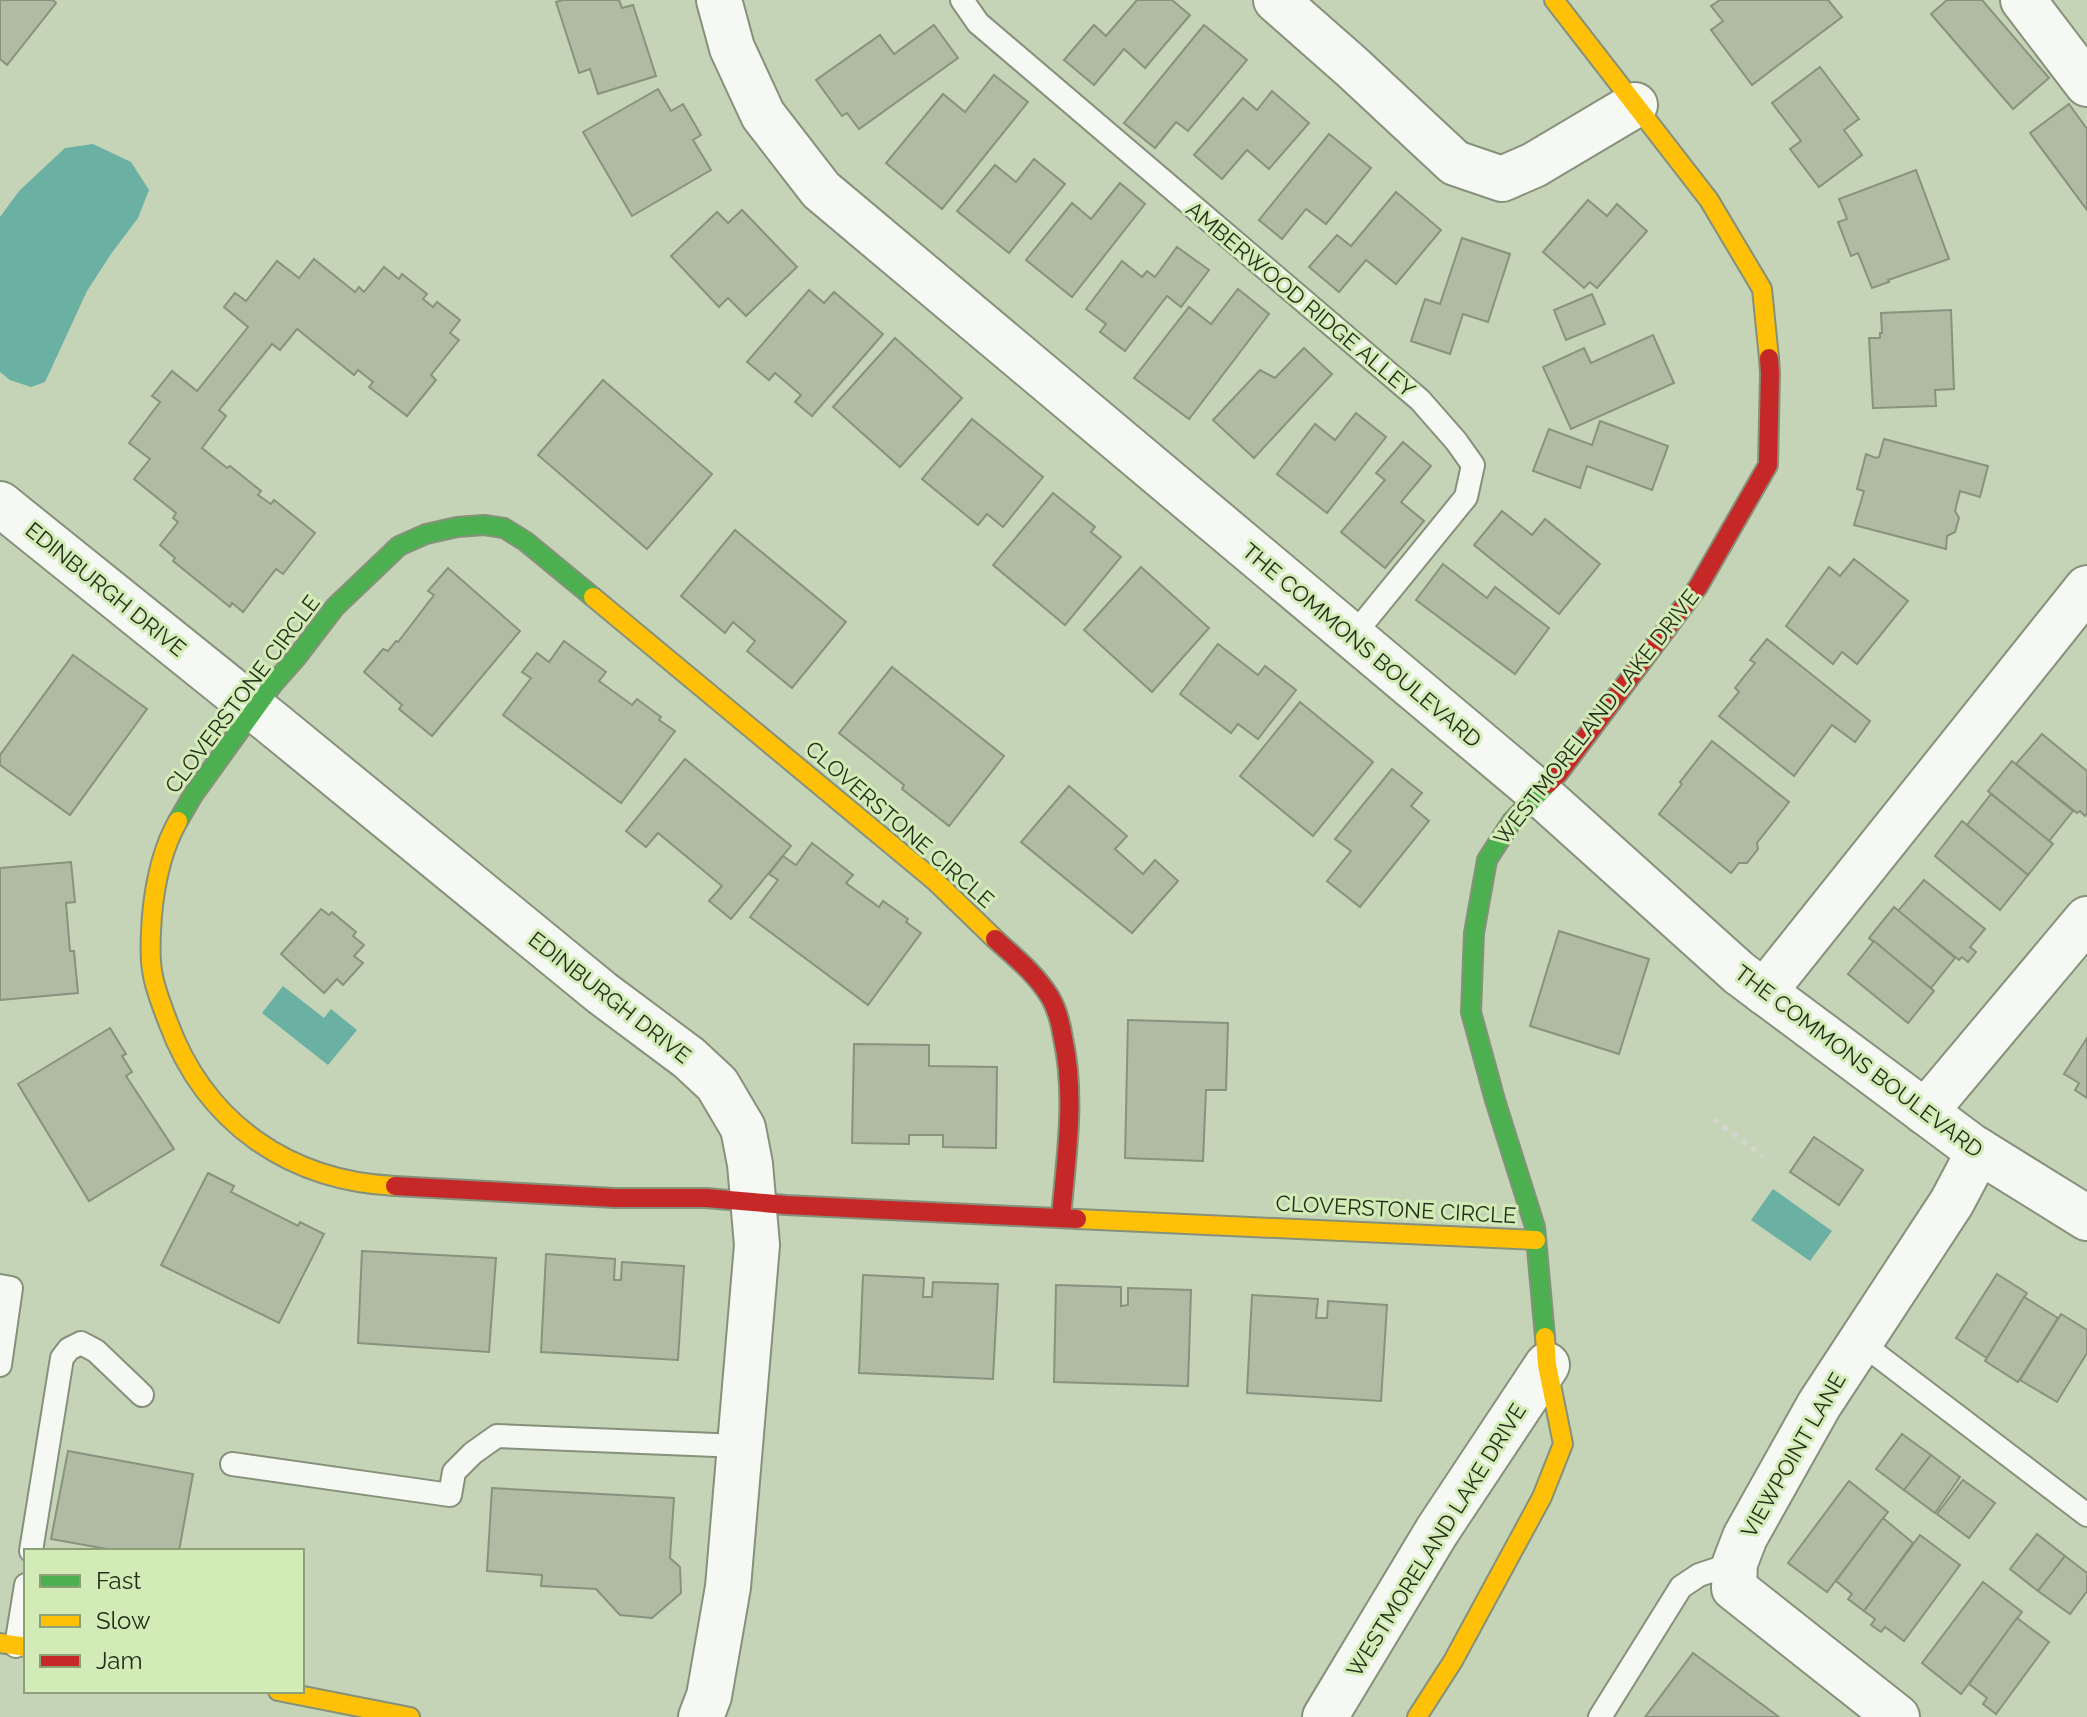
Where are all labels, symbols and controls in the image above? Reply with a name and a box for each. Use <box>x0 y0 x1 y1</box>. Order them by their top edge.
street label: AMBERWOOD RIDGE ALLEY <box>1181 196 1421 402</box>
street label: EDINBURGH DRIVE <box>21 516 191 662</box>
street label: THE COMMONS BOULEVARD <box>1237 537 1487 753</box>
street label: WESTMORELAND LAKE DRIVE <box>1488 584 1704 850</box>
street label: CLOVERSTONE CIRCLE <box>159 590 325 798</box>
street label: CLOVERSTONE CIRCLE <box>801 735 999 913</box>
street label: EDINBURGH DRIVE <box>524 926 696 1068</box>
street label: THE COMMONS BOULEVARD <box>1730 959 1988 1163</box>
street label: CLOVERSTONE CIRCLE <box>1275 1190 1517 1228</box>
street label: VIEWPOINT LANE <box>1735 1368 1851 1542</box>
street label: WESTMORELAND LAKE DRIVE <box>1341 1399 1531 1681</box>
legend <box>24 1549 304 1693</box>
text: Fast <box>96 1566 141 1595</box>
text: Slow <box>96 1606 151 1635</box>
text: Jam <box>96 1646 142 1675</box>

